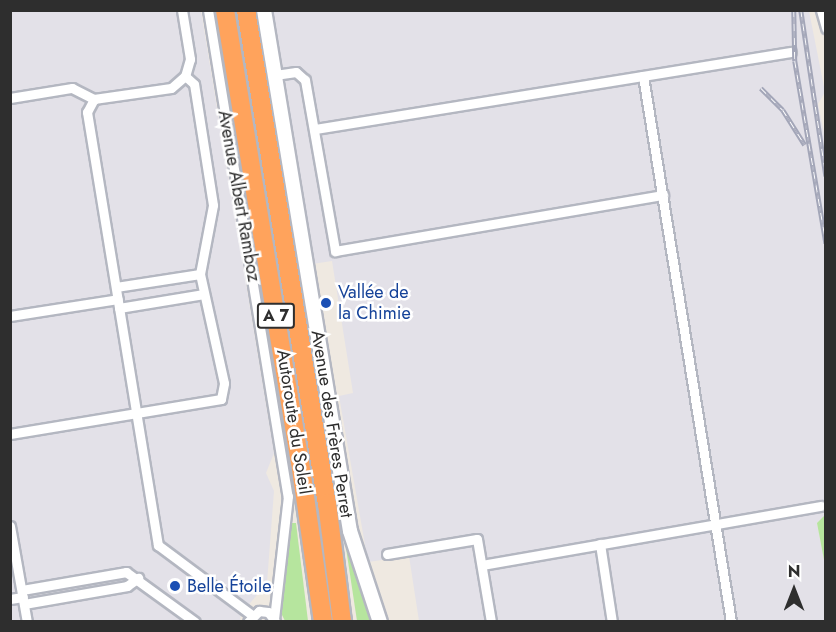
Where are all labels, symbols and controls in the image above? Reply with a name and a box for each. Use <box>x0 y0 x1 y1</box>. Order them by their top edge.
street label: Avenue Albert Ramboz <box>213 109 265 283</box>
place label: Vallée de la Chimie <box>338 282 411 324</box>
marker: Vallée de la Chimie <box>319 296 333 310</box>
road number: A 7 <box>256 303 296 329</box>
street label: Avenue des Frères Perret <box>307 329 357 519</box>
street label: Autoroute du Soleil <box>272 348 316 496</box>
north arrow <box>764 560 824 620</box>
text: N <box>788 560 800 583</box>
place label: Belle Étoile <box>187 575 271 597</box>
marker: Belle Étoile <box>168 579 182 593</box>

